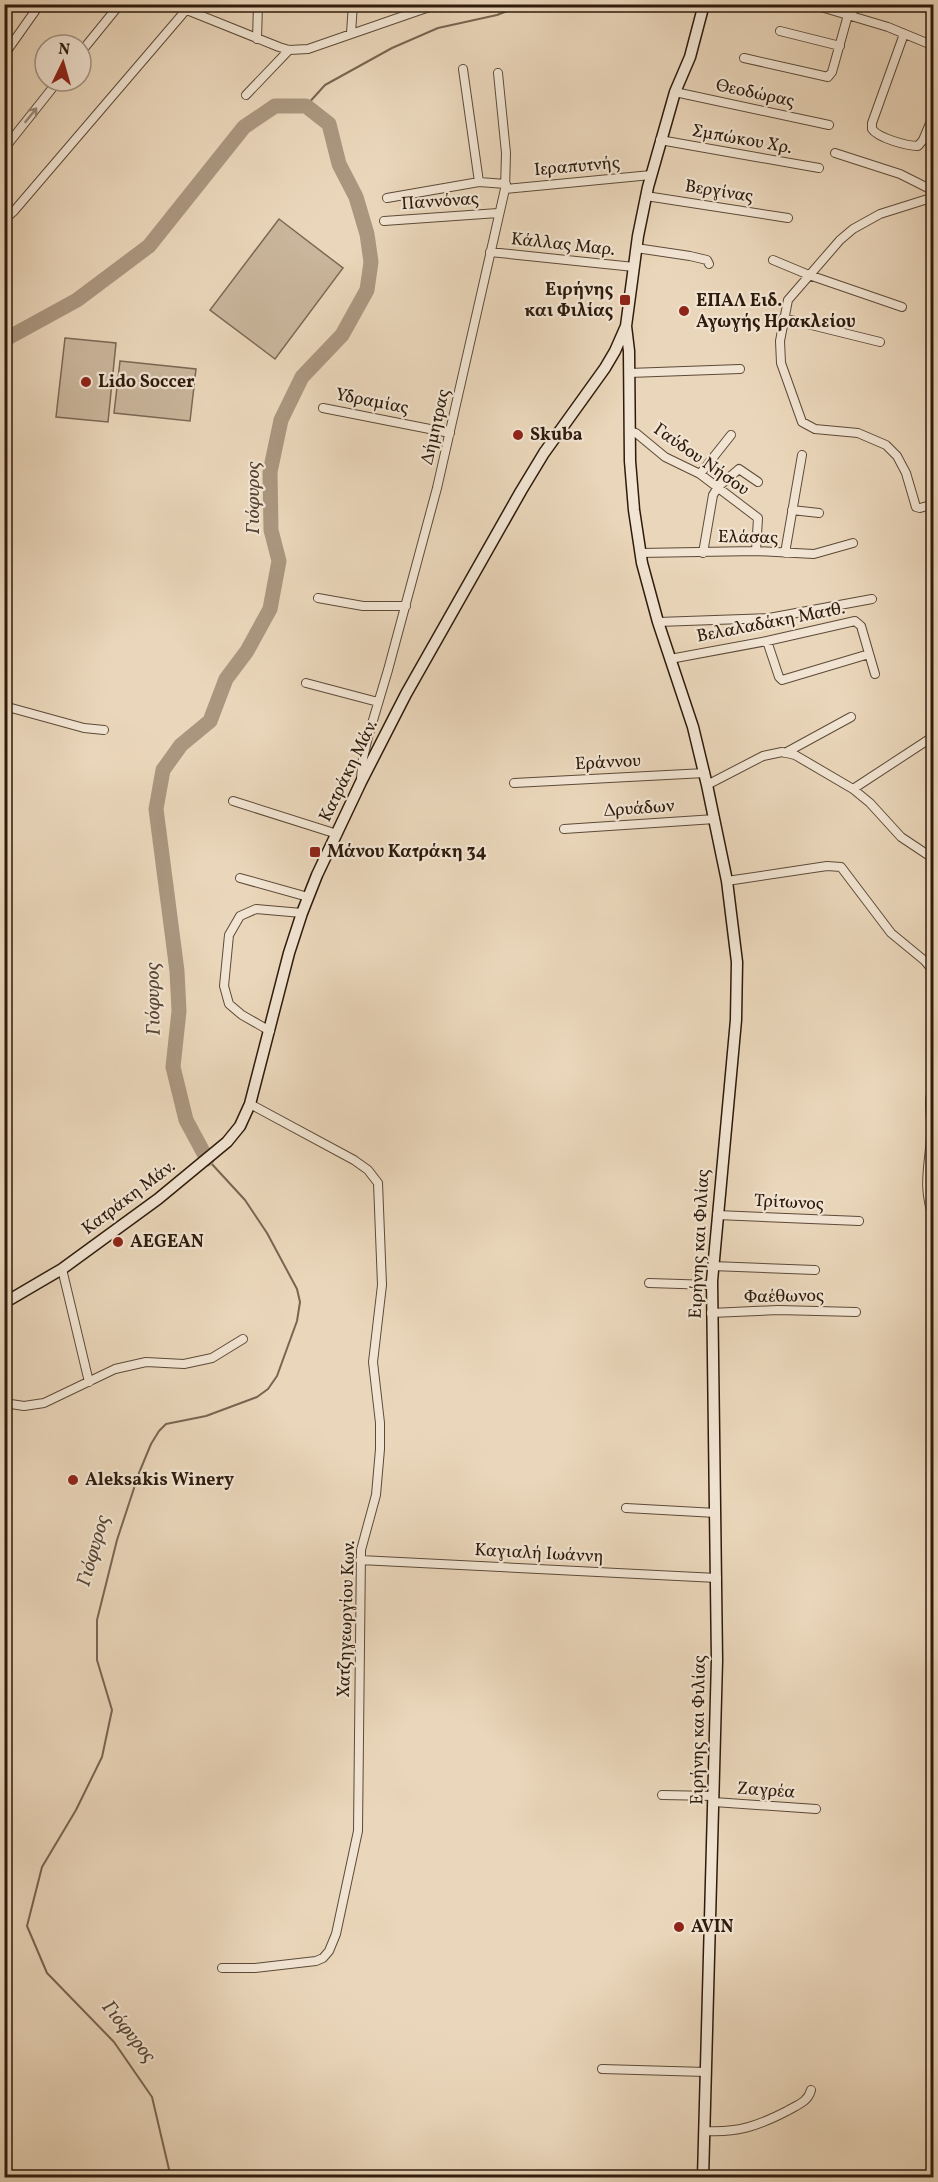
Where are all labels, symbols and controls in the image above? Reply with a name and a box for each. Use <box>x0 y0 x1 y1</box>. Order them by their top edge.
north arrow <box>33 33 93 93</box>
text: N <box>57 39 71 62</box>
street label: Θεοδώρας <box>713 73 797 115</box>
one-way arrow <box>24 107 37 123</box>
street label: Σμπώκου Χρ. <box>690 119 794 161</box>
street label: Ιεραπυτνής <box>533 151 621 183</box>
street label: Βεργίνας <box>683 174 755 210</box>
street label: Παννόνας <box>400 187 480 217</box>
street label: Κάλλας Μαρ. <box>510 227 616 263</box>
place label: Ειρήνης και Φιλίας <box>524 278 613 324</box>
place label: ΕΠΑΛ Ειδ. Αγωγής Ηρακλείου <box>696 289 855 335</box>
marker: Ειρήνης και Φιλίας <box>618 293 632 307</box>
marker: ΕΠΑΛ Ειδ. Αγωγής Ηρακλείου <box>677 304 691 318</box>
place label: Lido Soccer <box>98 370 195 395</box>
marker: Lido Soccer <box>79 375 93 389</box>
street label: Υδραμίας <box>333 383 411 421</box>
street label: Δήμητρας <box>415 387 457 467</box>
street label: Γαύδου Νήσου <box>648 418 754 502</box>
place label: Skuba <box>530 423 583 448</box>
marker: Skuba <box>511 428 525 442</box>
water label: Γιόφυρος <box>240 461 268 535</box>
street label: Ελάσας <box>718 525 778 551</box>
street label: Βελαλαδάκη Ματθ. <box>694 596 848 650</box>
street label: Κατράκη Μάν. <box>313 716 385 826</box>
street label: Εράννου <box>574 749 642 777</box>
street label: Δρυάδων <box>603 794 676 824</box>
place label: Μάνου Κατράκη 34 <box>327 840 487 865</box>
marker: Μάνου Κατράκη 34 <box>308 845 322 859</box>
water label: Γιόφυρος <box>139 962 169 1036</box>
street label: Κατράκη Μάν. <box>77 1155 181 1241</box>
street label: Ειρήνης και Φιλίας <box>684 1168 716 1320</box>
street label: Τρίτωνος <box>753 1189 825 1217</box>
place label: AEGEAN <box>130 1230 204 1255</box>
marker: AEGEAN <box>111 1235 125 1249</box>
street label: Φαέθωνος <box>744 1284 824 1310</box>
place label: Aleksakis Winery <box>85 1468 234 1493</box>
marker: Aleksakis Winery <box>66 1473 80 1487</box>
water label: Γιόφυρος <box>70 1512 118 1590</box>
street label: Καγιαλή Ιωάννη <box>474 1538 604 1570</box>
street label: Χατζηγεωργίου Κων. <box>332 1540 362 1698</box>
street label: Ειρήνης και Φιλίας <box>685 1655 713 1805</box>
street label: Ζαγρέα <box>736 1776 796 1806</box>
place label: AVIN <box>691 1915 734 1940</box>
marker: AVIN <box>672 1920 686 1934</box>
water label: Γιόφυρος <box>94 1995 162 2069</box>

